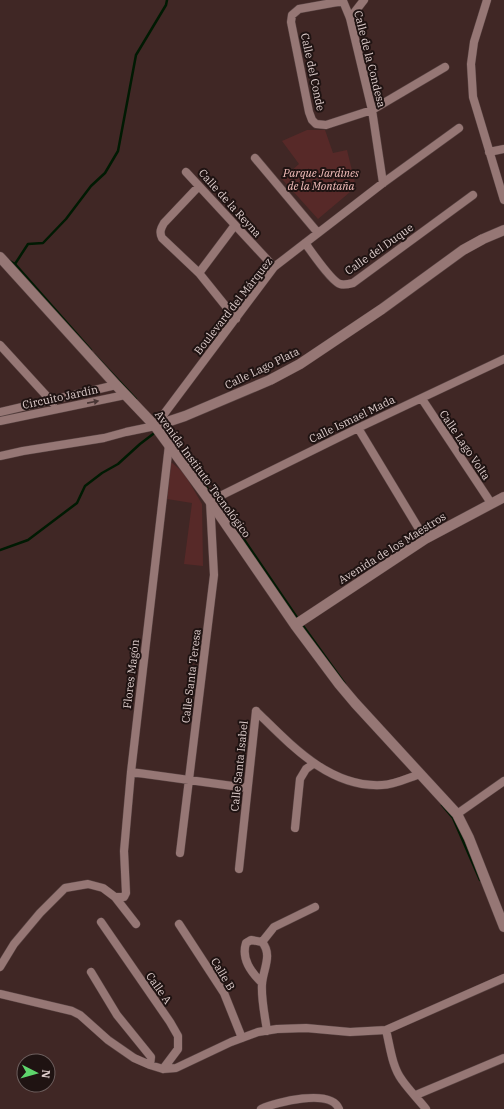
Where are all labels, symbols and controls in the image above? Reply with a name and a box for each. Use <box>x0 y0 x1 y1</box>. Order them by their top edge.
street label: Calle de la Condesa <box>351 9 389 109</box>
street label: Calle del Conde <box>298 32 328 112</box>
street label: Calle de la Reyna <box>196 166 264 240</box>
park label: Parque Jardines de la Montaña <box>282 166 360 193</box>
street label: Calle del Duque <box>342 220 416 278</box>
street label: Boulevard del Márquez <box>191 254 275 357</box>
street label: Calle Lago Plata <box>222 344 302 392</box>
street label: Circuito Jardín <box>21 382 99 412</box>
street label: Calle Ismael Mada <box>307 392 397 446</box>
one-way arrow <box>87 398 99 404</box>
street label: Calle Lago Volta <box>436 407 494 483</box>
street label: Avenida Instituto Tecnológico <box>152 408 254 540</box>
street label: Avenida de los Maestros <box>336 509 448 587</box>
street label: Calle Santa Teresa <box>178 628 204 724</box>
street label: Flores Magón <box>120 639 142 709</box>
street label: Calle Santa Isabel <box>227 720 251 812</box>
street label: Calle B <box>208 955 238 993</box>
street label: Calle A <box>143 969 175 1007</box>
north arrow <box>16 1053 56 1093</box>
text: N <box>38 1069 53 1079</box>

